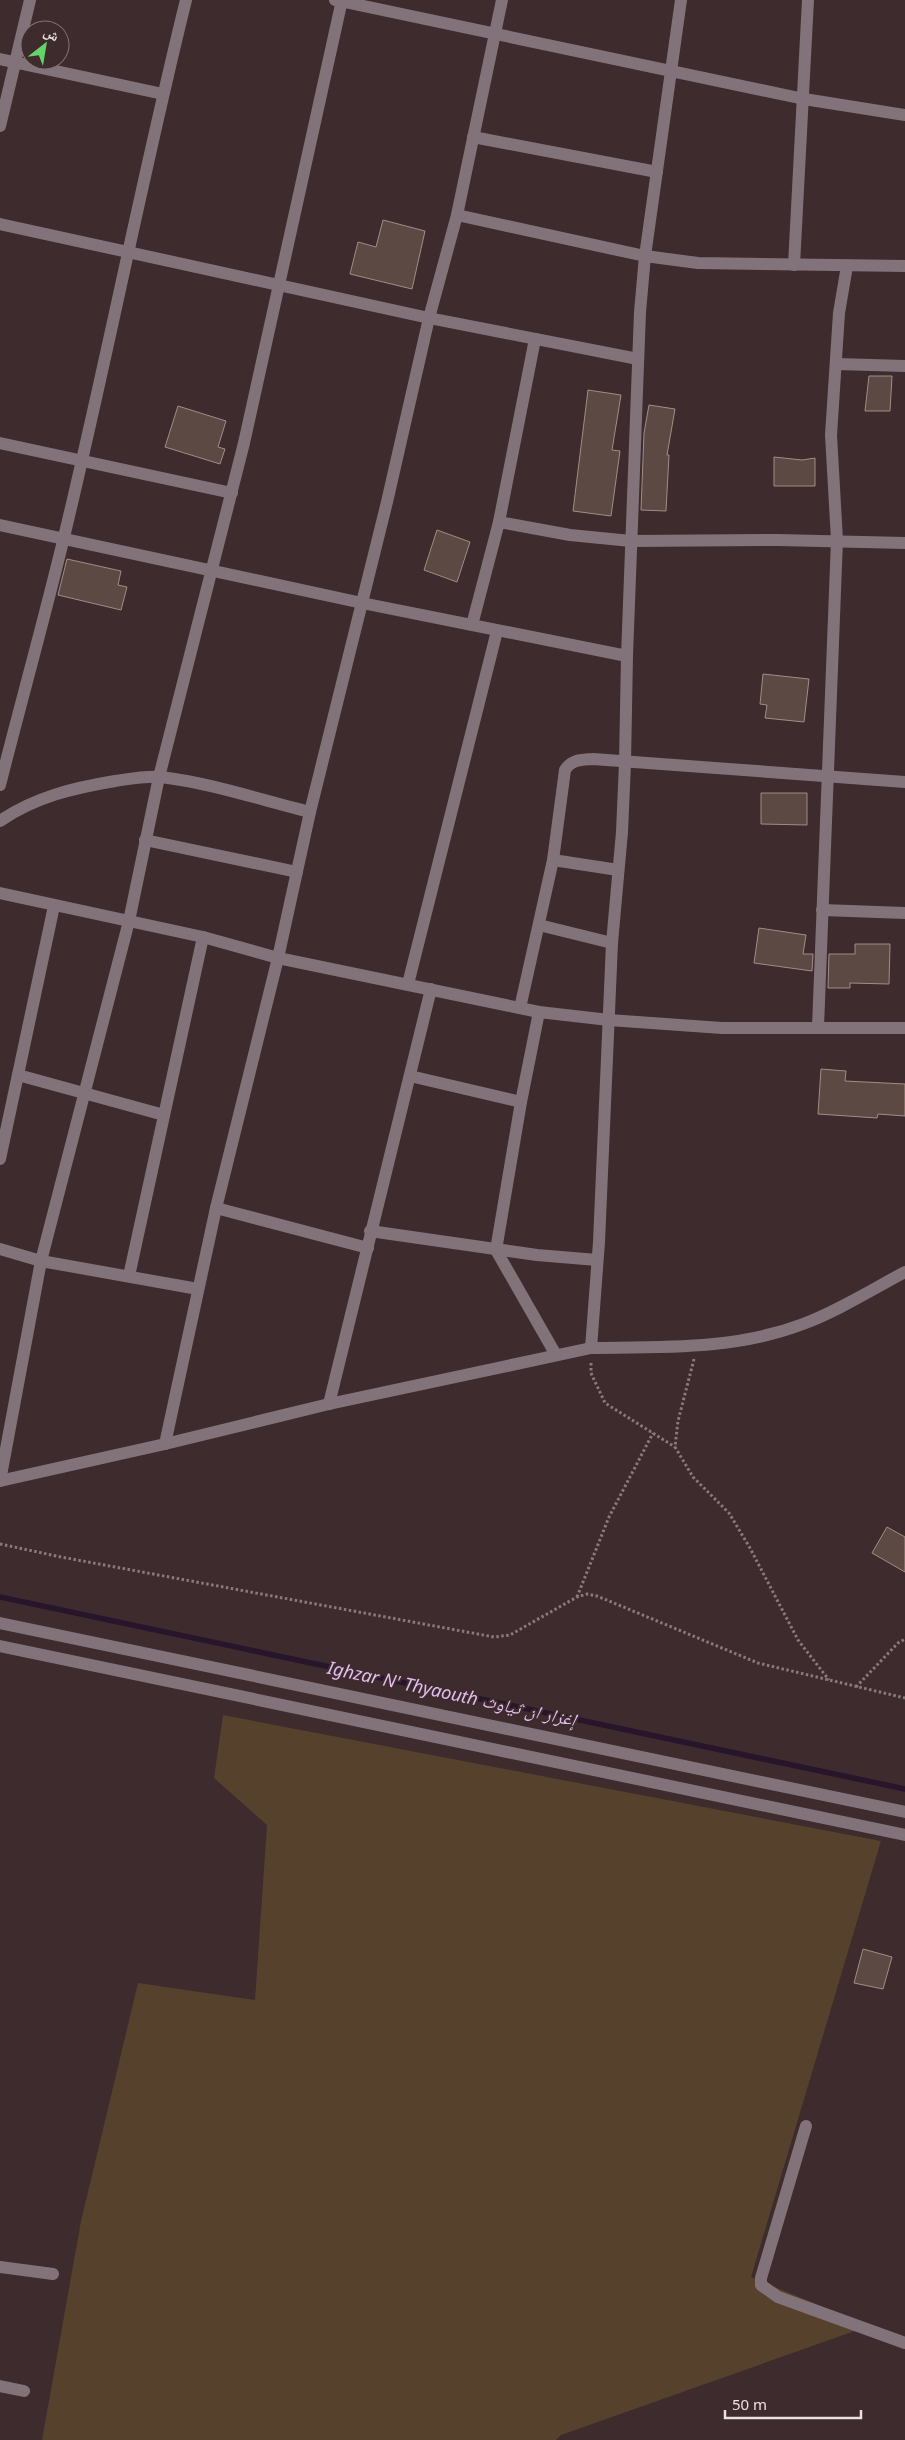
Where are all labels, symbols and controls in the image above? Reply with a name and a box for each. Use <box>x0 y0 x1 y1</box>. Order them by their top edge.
north arrow <box>20 20 70 70</box>
text: ش <box>41 21 63 45</box>
water label: Ighzar N' Thyaouth إغزار ان ثياوث <box>324 1655 580 1732</box>
scale bar <box>725 2388 861 2420</box>
text: 50 m <box>732 2394 767 2414</box>

